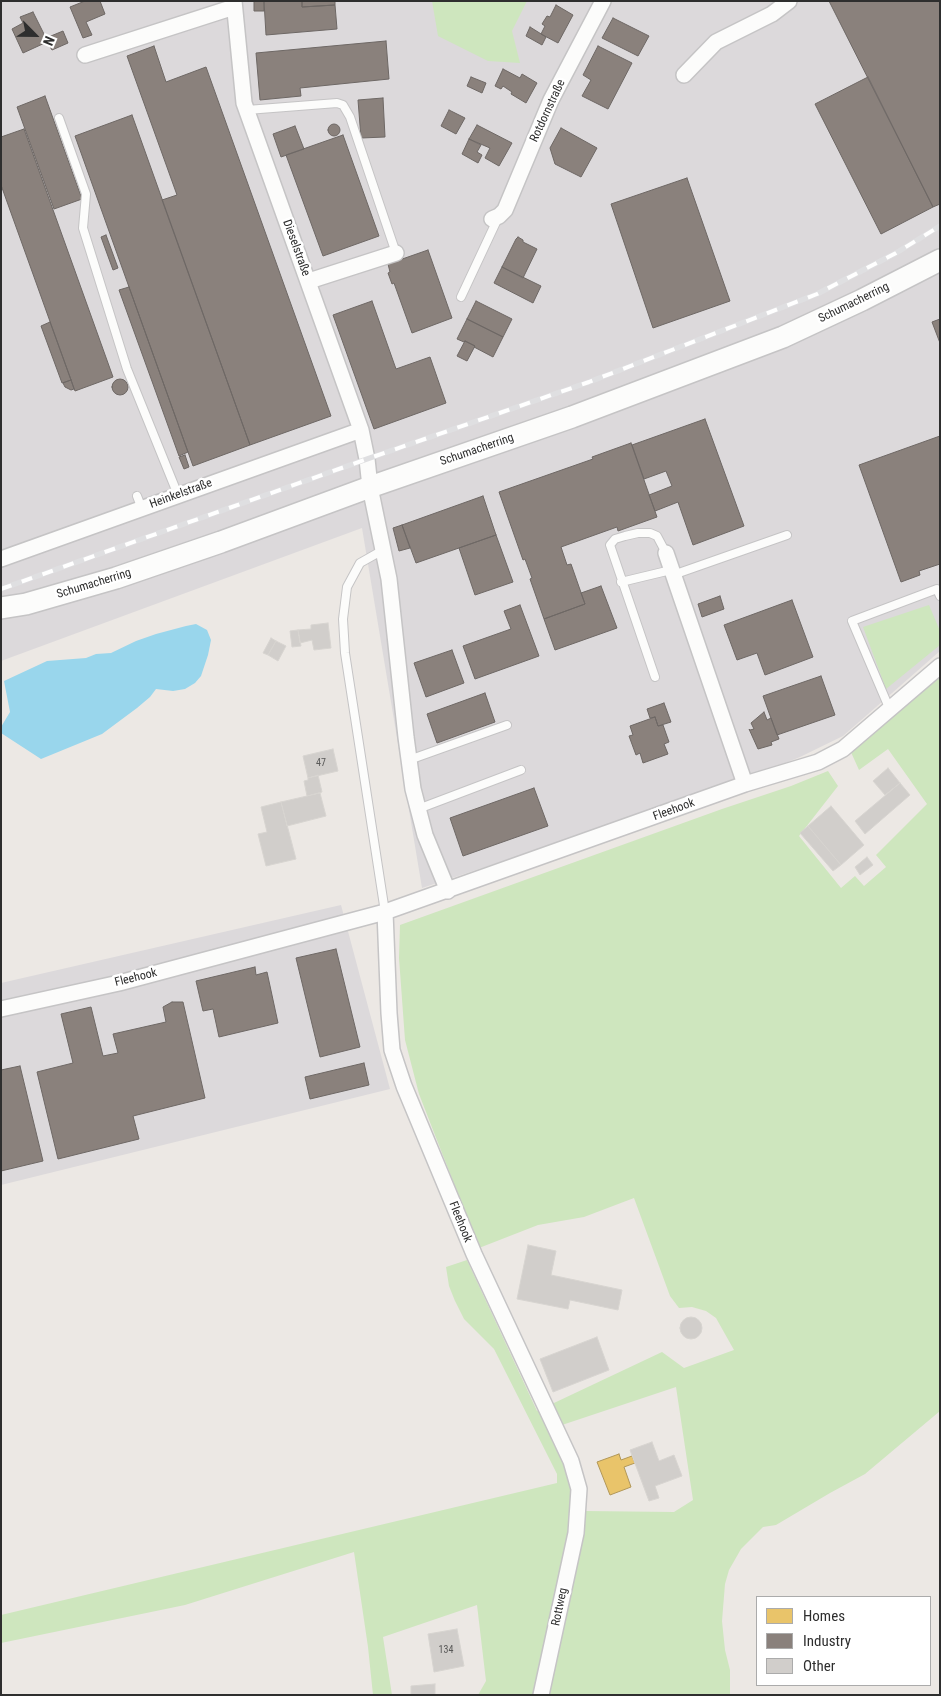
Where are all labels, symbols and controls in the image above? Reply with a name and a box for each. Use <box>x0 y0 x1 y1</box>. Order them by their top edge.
north arrow <box>10 10 60 60</box>
text: N <box>40 34 58 48</box>
street label: Rotdornstraße <box>527 77 569 145</box>
street label: Dieselstraße <box>279 218 313 278</box>
street label: Schumacherring <box>816 280 892 326</box>
street label: Schumacherring <box>438 431 516 469</box>
street label: Heinkelstraße <box>148 476 214 512</box>
street label: Schumacherring <box>55 566 133 602</box>
house number: 47 <box>316 757 326 769</box>
street label: Fleehook <box>651 796 697 824</box>
street label: Fleehook <box>113 966 159 990</box>
street label: Fleehook <box>445 1199 475 1245</box>
street label: Rottweg <box>549 1587 571 1627</box>
legend <box>756 1596 931 1686</box>
text: Homes <box>803 1607 845 1625</box>
text: Industry <box>803 1632 851 1650</box>
house number: 134 <box>439 1644 453 1656</box>
text: Other <box>803 1657 835 1675</box>

